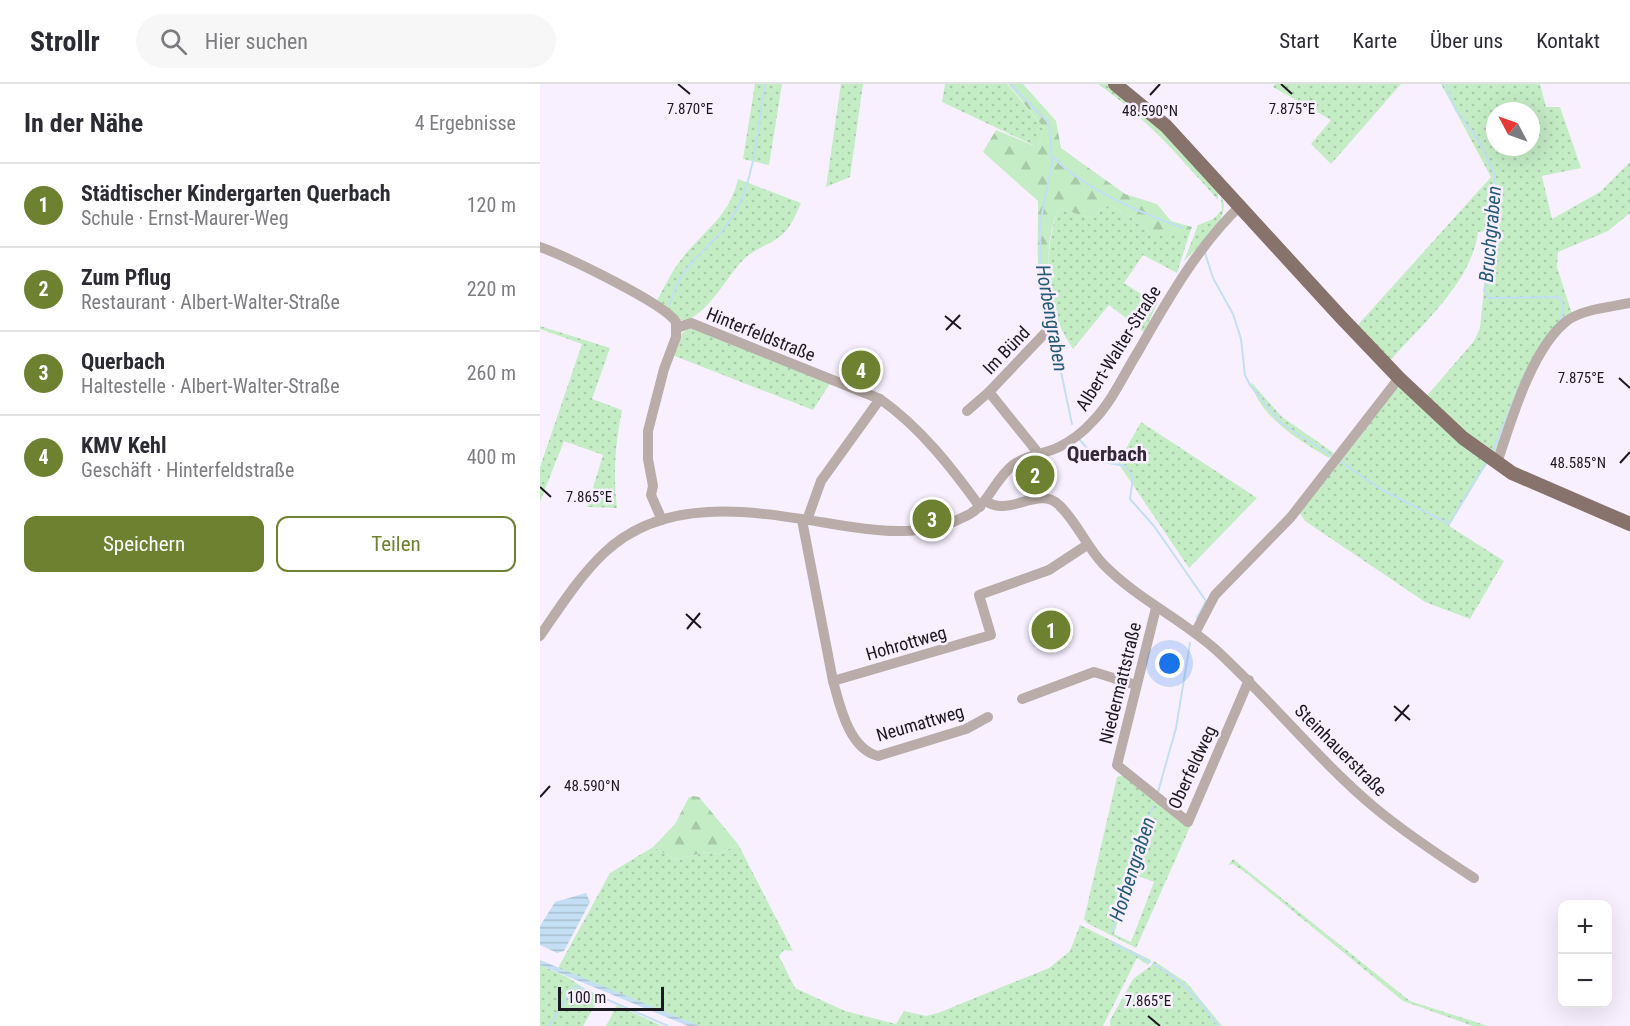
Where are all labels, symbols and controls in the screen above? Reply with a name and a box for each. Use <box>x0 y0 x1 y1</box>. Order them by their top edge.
search box <box>136 14 556 68</box>
text: Strollr <box>30 25 100 58</box>
icon: search <box>157 25 190 58</box>
text: Hier suchen <box>205 29 308 54</box>
text: Start <box>1279 29 1320 53</box>
text: Karte <box>1353 29 1397 53</box>
text: Über uns <box>1430 29 1503 53</box>
text: Kontakt <box>1536 29 1600 53</box>
text: 7.870°E <box>667 100 713 118</box>
text: 7.875°E <box>1269 100 1315 118</box>
text: 48.590°N <box>1122 102 1178 120</box>
north arrow <box>1486 102 1540 156</box>
text: In der Nähe <box>24 108 143 138</box>
text: 4 Ergebnisse <box>415 111 516 135</box>
text: Städtischer Kindergarten Querbach <box>81 181 391 206</box>
water label: Bruchgraben <box>1474 185 1506 283</box>
text: 1 <box>38 193 49 217</box>
text: 120 m <box>467 193 516 217</box>
text: Schule · Ernst-Maurer-Weg <box>81 206 289 230</box>
water label: Horbengraben <box>1031 263 1073 373</box>
text: Zum Pflug <box>81 265 171 290</box>
text: 2 <box>38 277 49 301</box>
text: 220 m <box>467 277 516 301</box>
street label: Albert-Walter-Straße <box>1071 282 1165 414</box>
text: Restaurant · Albert-Walter-Straße <box>81 290 340 314</box>
street label: Hinterfeldstraße <box>704 303 818 365</box>
street label: Im Bünd <box>978 322 1034 378</box>
pin: 4 <box>842 348 880 392</box>
text: Querbach <box>81 349 165 374</box>
text: 3 <box>38 361 49 385</box>
text: 260 m <box>467 361 516 385</box>
text: 7.875°E <box>1558 369 1604 387</box>
text: Haltestelle · Albert-Walter-Straße <box>81 374 340 398</box>
text: KMV Kehl <box>81 433 166 458</box>
district label: Querbach <box>1067 442 1147 466</box>
text: 4 <box>38 445 49 469</box>
text: 400 m <box>467 445 516 469</box>
pin: 2 <box>1016 452 1054 498</box>
text: 48.585°N <box>1550 454 1606 472</box>
text: Geschäft · Hinterfeldstraße <box>81 458 294 482</box>
text: 7.865°E <box>566 488 612 506</box>
pin: 3 <box>912 496 952 542</box>
button: Speichern <box>24 516 264 572</box>
button: Teilen <box>276 516 516 572</box>
pin: 1 <box>1032 608 1070 652</box>
street label: Niedermattstraße <box>1095 620 1145 746</box>
street label: Hohrottweg <box>863 621 949 665</box>
your location <box>1155 649 1184 678</box>
street label: Neumattweg <box>874 700 966 746</box>
street label: Steinhauerstraße <box>1291 700 1391 800</box>
street label: Oberfeldweg <box>1164 722 1220 812</box>
text: 48.590°N <box>564 777 620 795</box>
water label: Horbengraben <box>1104 814 1160 924</box>
map controls <box>1558 900 1612 1008</box>
button: + <box>1558 900 1612 954</box>
button: − <box>1558 954 1612 1008</box>
scale bar <box>558 984 664 1012</box>
text: 100 m <box>567 988 606 1007</box>
text: 7.865°E <box>1125 992 1171 1010</box>

